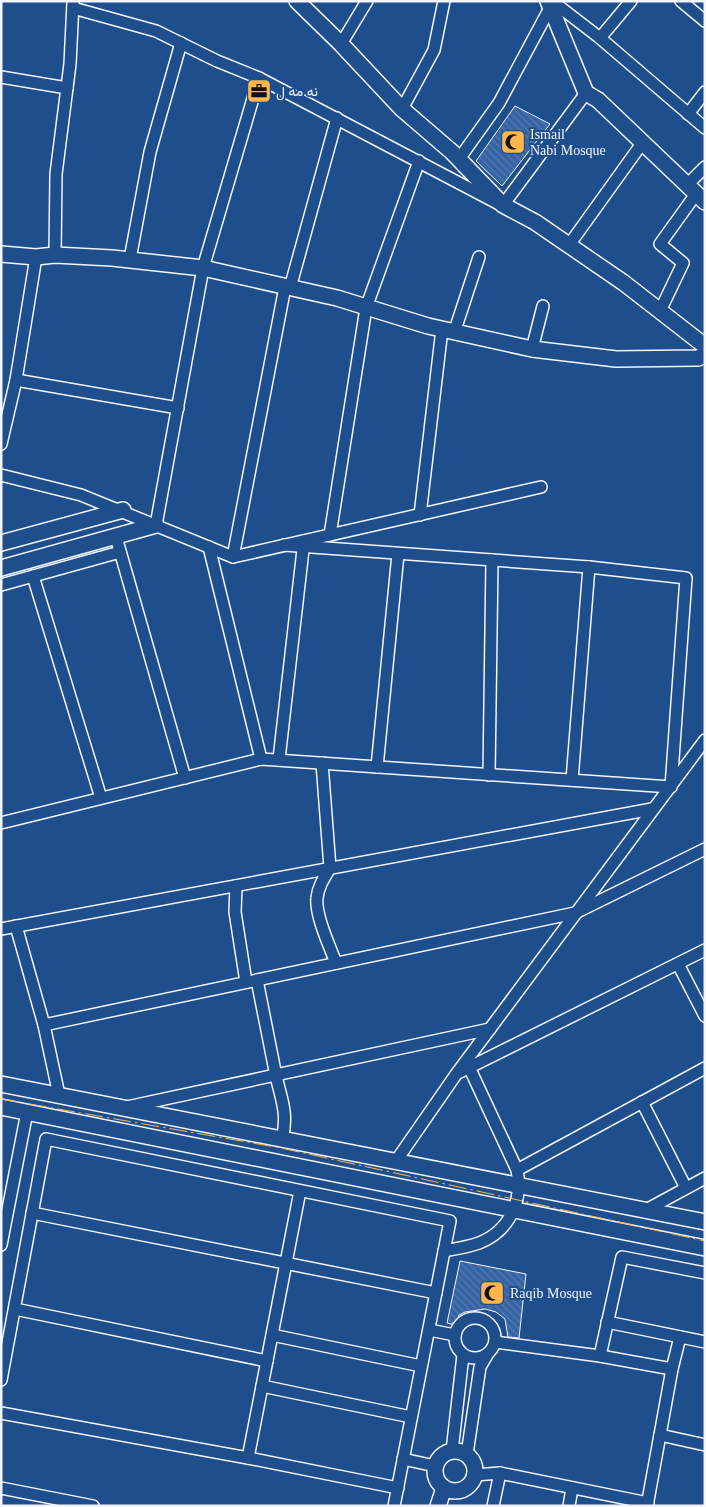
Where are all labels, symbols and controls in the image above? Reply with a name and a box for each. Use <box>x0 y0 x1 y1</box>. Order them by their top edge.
office icon: نه مه ل <box>246 78 272 104</box>
place label: نه مه ل <box>276 84 318 101</box>
place label: Ismail Nabi Mosque <box>530 127 606 158</box>
mosque icon: Ismail Nabi Mosque <box>500 129 526 155</box>
mosque icon: Raqib Mosque <box>479 1280 505 1306</box>
place label: Raqib Mosque <box>510 1286 592 1301</box>

